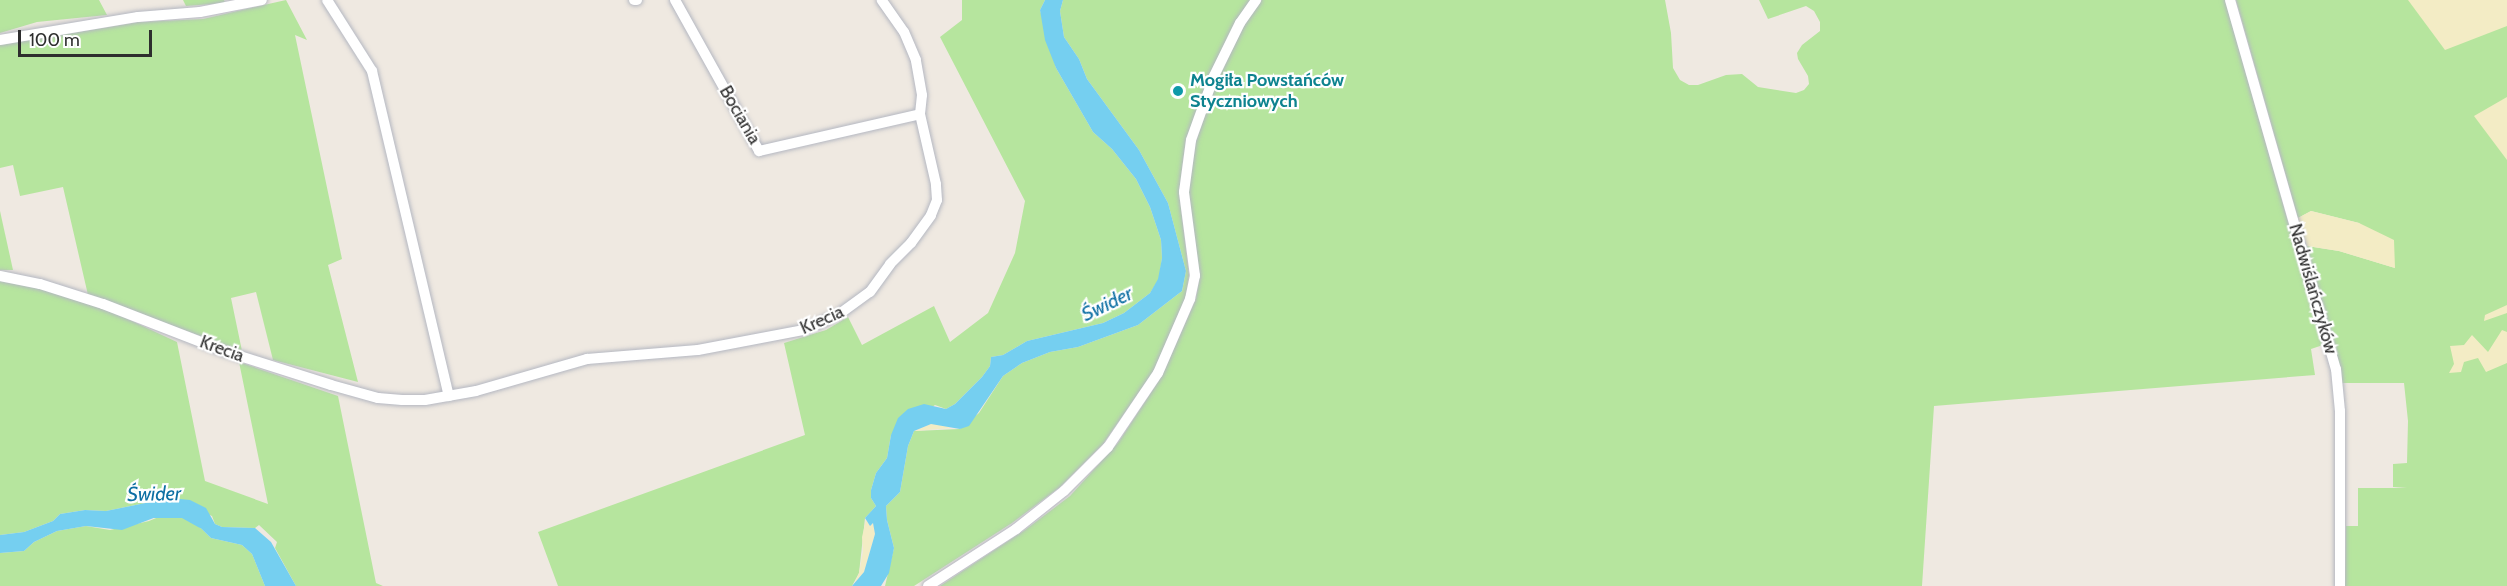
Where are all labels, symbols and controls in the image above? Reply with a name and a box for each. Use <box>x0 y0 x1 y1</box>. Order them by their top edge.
scale bar <box>21 18 154 56</box>
text: 100 m <box>29 29 80 51</box>
place label: Mogiła Powstańców Styczniowych <box>1190 70 1344 112</box>
street label: Bociania <box>715 82 765 148</box>
marker: Mogiła Powstańców Styczniowych <box>1171 84 1185 98</box>
street label: Nadwiślańczyków <box>2284 221 2342 357</box>
water label: Świder <box>1077 281 1137 327</box>
street label: Krecia <box>797 301 847 339</box>
street label: Krecia <box>197 331 247 367</box>
water label: Świder <box>127 482 181 506</box>

